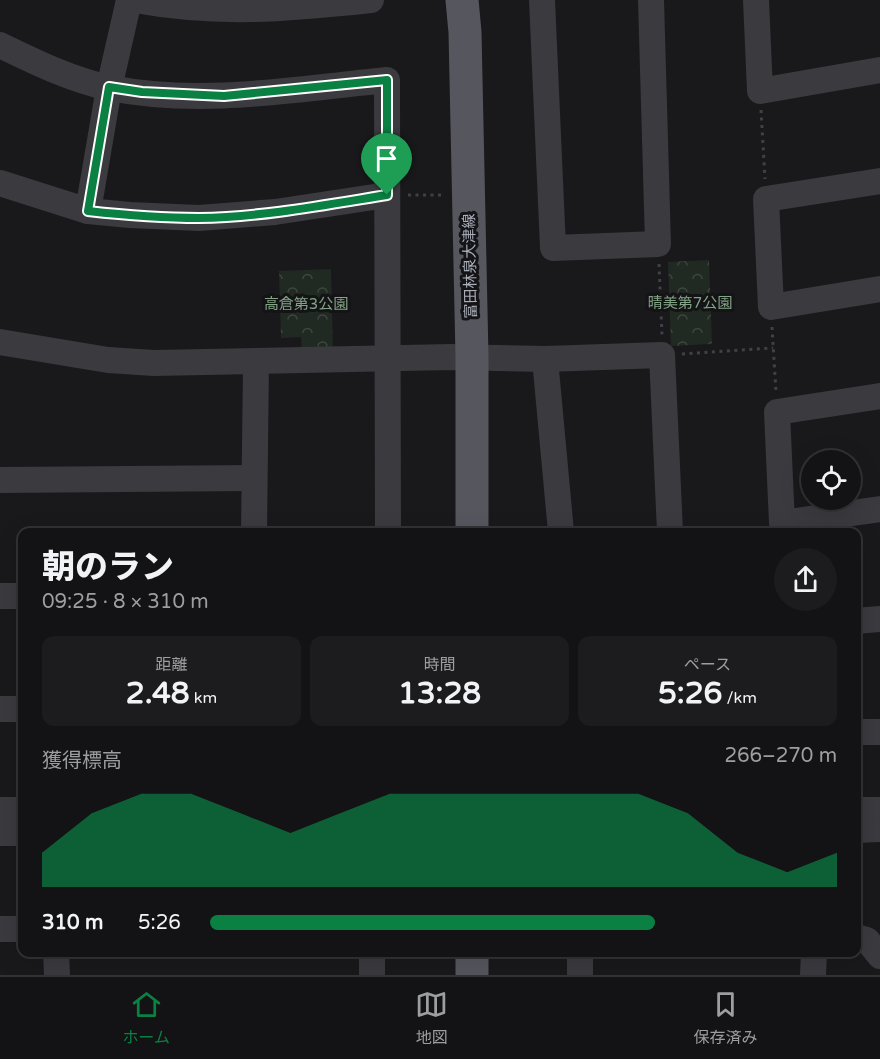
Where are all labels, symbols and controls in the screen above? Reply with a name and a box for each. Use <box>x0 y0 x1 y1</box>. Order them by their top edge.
pin <box>361 133 412 195</box>
icon: arrive <box>370 142 403 175</box>
street label: 富田林泉大津線 <box>460 213 480 319</box>
park label: 晴美第7公園 <box>648 294 732 312</box>
park label: 高倉第3公園 <box>264 295 348 313</box>
map controls <box>801 450 861 510</box>
button: locate <box>801 450 861 510</box>
text: 朝のラン <box>42 548 174 587</box>
button: share <box>774 548 837 611</box>
text: 09:25 · 8 × 310 m <box>42 590 209 614</box>
text: 距離 <box>155 655 188 675</box>
text: 時間 <box>423 655 456 675</box>
text: ペース <box>684 655 731 675</box>
text: 2.48 <box>126 675 190 712</box>
text: 13:28 <box>398 675 481 712</box>
text: 5:26 <box>658 675 722 712</box>
text: km <box>190 688 217 708</box>
text: /km <box>722 688 757 708</box>
text: 266–270 m <box>724 744 837 768</box>
text: 獲得標高 <box>42 749 122 773</box>
text: 310 m <box>42 911 103 935</box>
text: 5:26 <box>138 911 181 935</box>
tab: ホーム <box>123 988 170 1048</box>
tab: 地図 <box>415 988 448 1048</box>
tab: 保存済み <box>693 988 757 1048</box>

